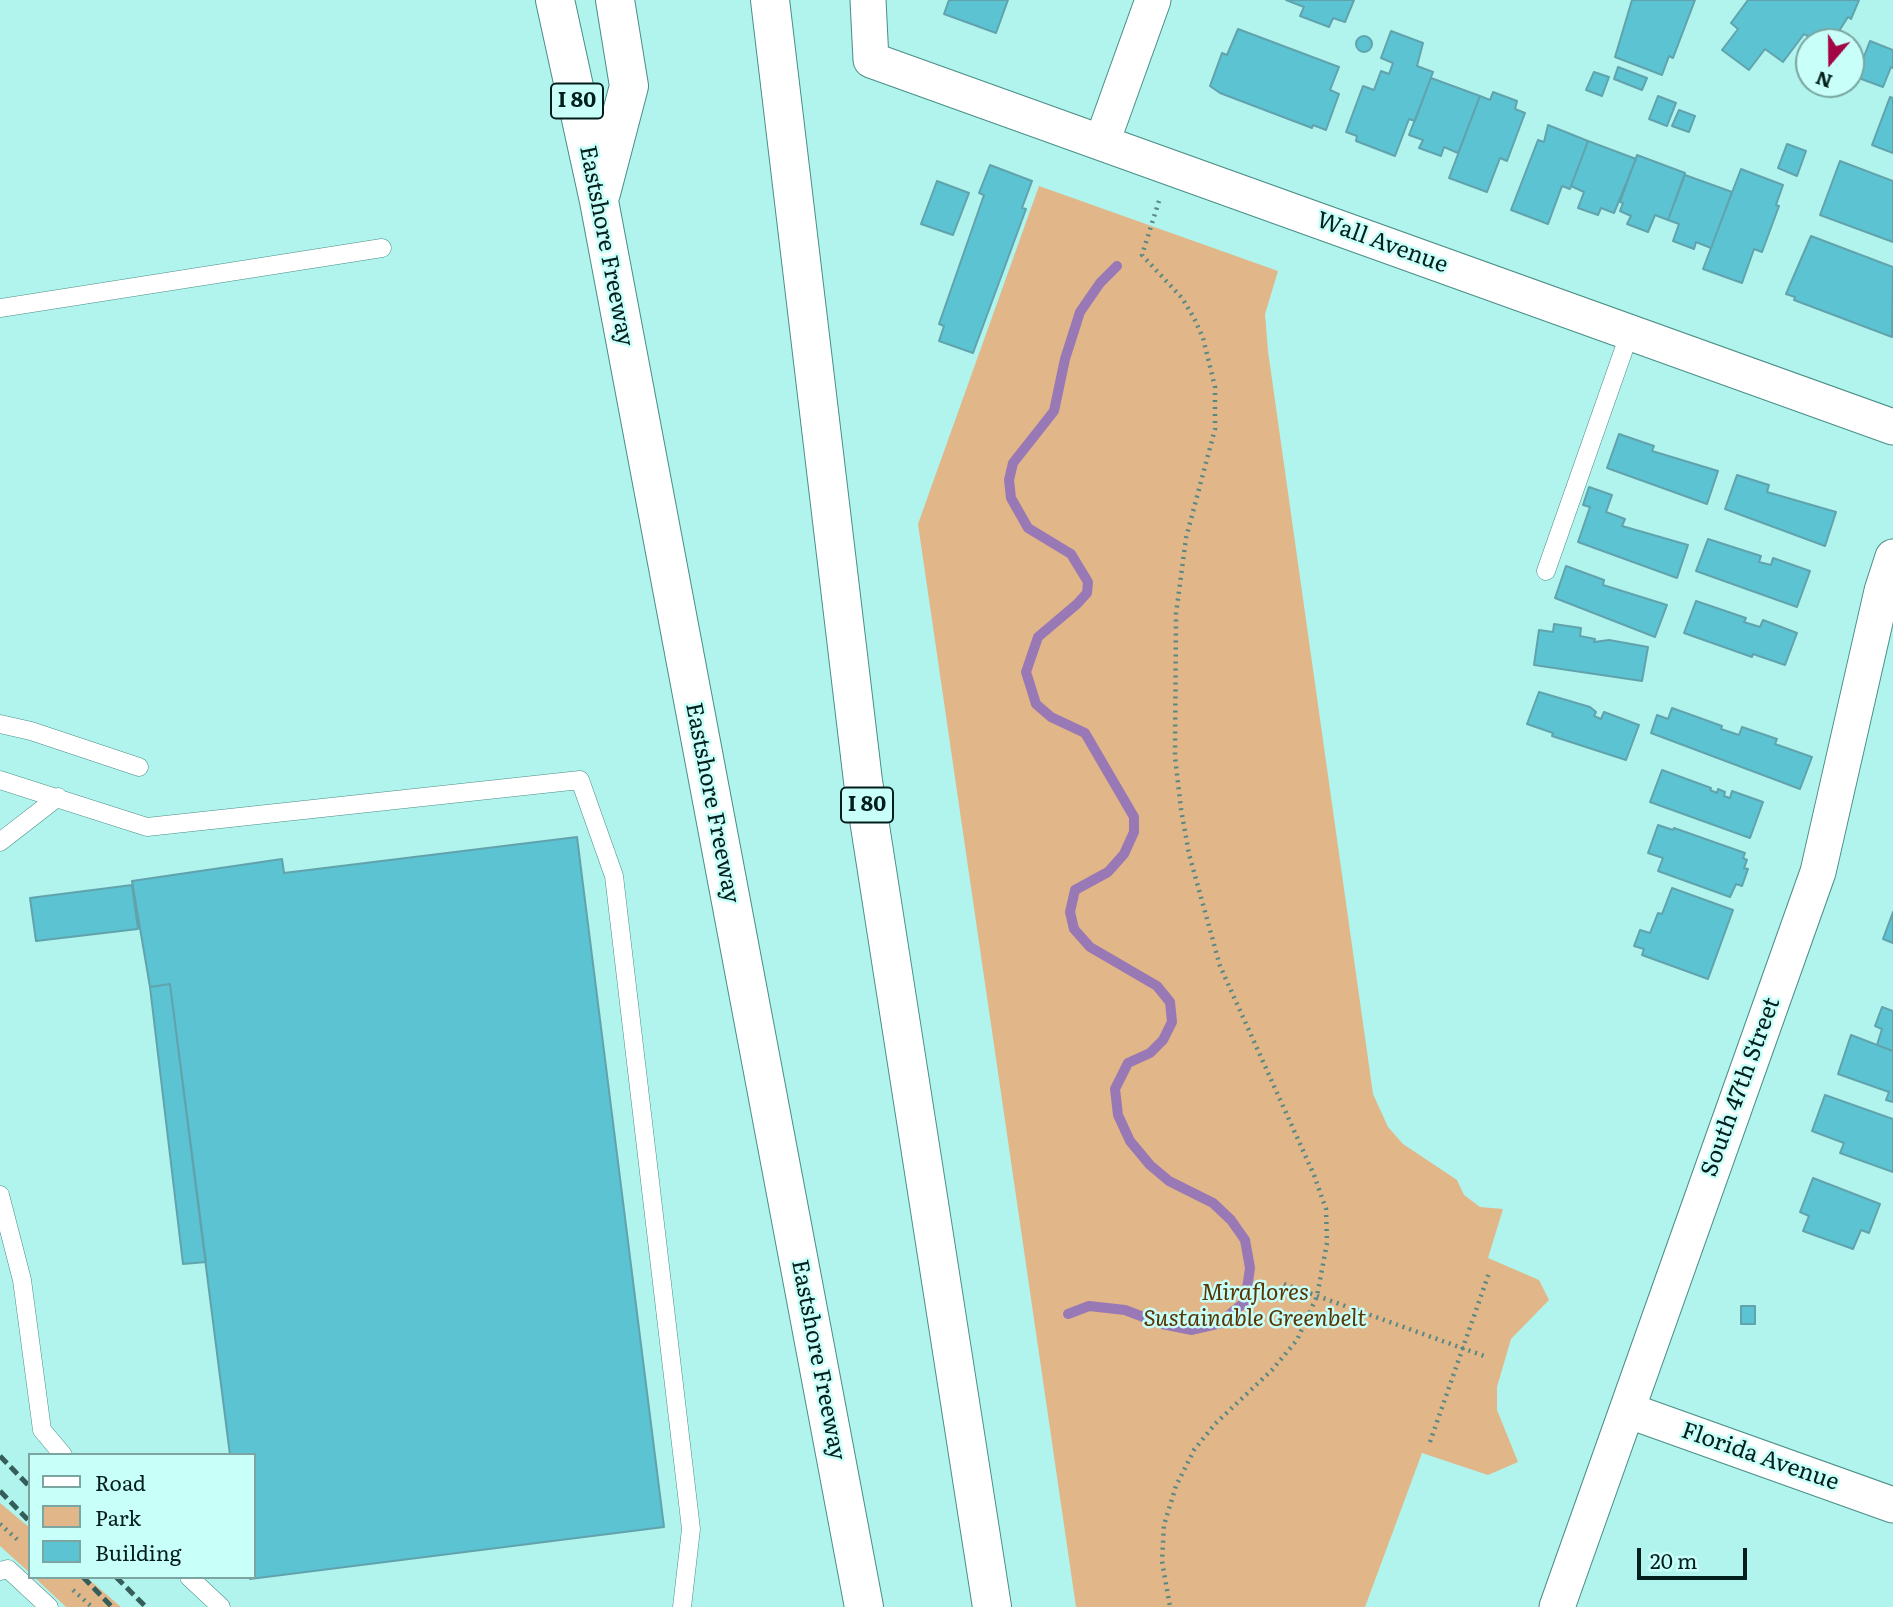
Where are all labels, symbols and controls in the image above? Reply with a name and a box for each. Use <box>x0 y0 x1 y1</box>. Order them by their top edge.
north arrow <box>1795 28 1865 98</box>
text: N <box>1811 65 1836 97</box>
road number: I 80 <box>551 84 603 119</box>
street label: Eastshore Freeway <box>573 143 639 349</box>
street label: Wall Avenue <box>1312 206 1452 280</box>
street label: Eastshore Freeway <box>679 700 745 906</box>
road number: I 80 <box>841 788 893 822</box>
street label: South 47th Street <box>1696 994 1786 1180</box>
street label: Eastshore Freeway <box>785 1257 851 1463</box>
park label: Miraflores Sustainable Greenbelt <box>1143 1279 1367 1333</box>
street label: Florida Avenue <box>1678 1417 1842 1497</box>
legend <box>28 1453 256 1579</box>
text: Road <box>95 1466 146 1497</box>
text: Park <box>95 1501 141 1532</box>
scale bar <box>1641 1534 1751 1578</box>
text: Building <box>95 1536 181 1567</box>
text: 20 m <box>1650 1544 1697 1575</box>

